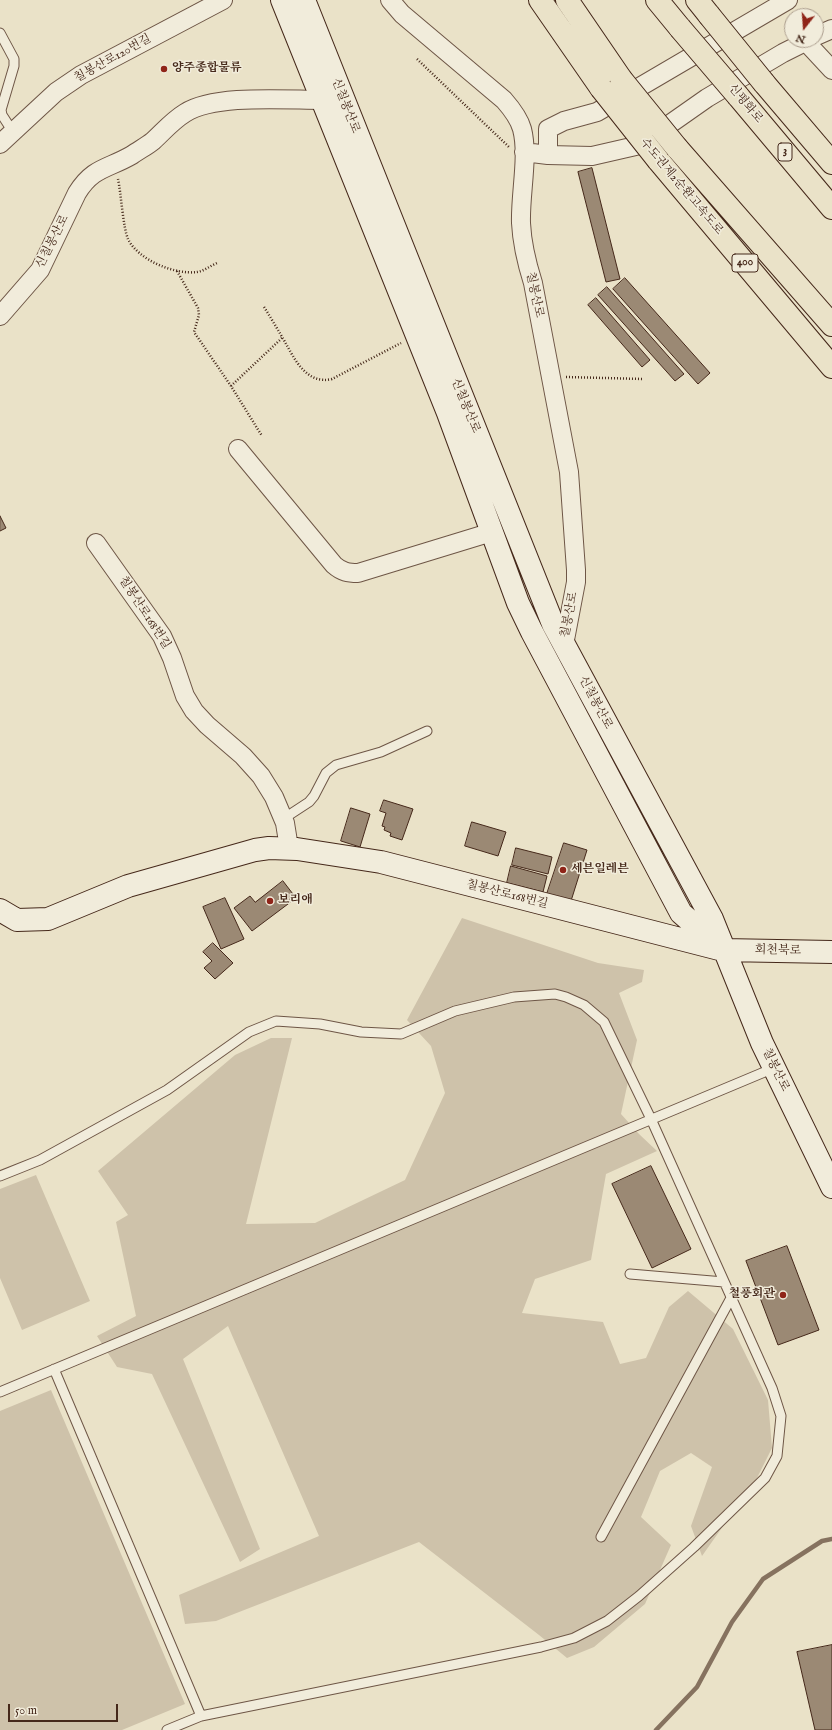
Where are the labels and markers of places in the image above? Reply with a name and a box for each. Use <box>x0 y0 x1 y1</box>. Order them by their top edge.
place label: 양주종합물류 <box>172 62 242 76</box>
marker: 양주종합물류 <box>159 64 169 74</box>
place label: 세븐일레븐 <box>571 863 629 877</box>
marker: 세븐일레븐 <box>558 865 568 875</box>
place label: 보리애 <box>278 894 313 908</box>
marker: 보리애 <box>265 896 275 906</box>
place label: 철풍회관 <box>729 1288 775 1302</box>
marker: 철풍회관 <box>778 1290 788 1300</box>

